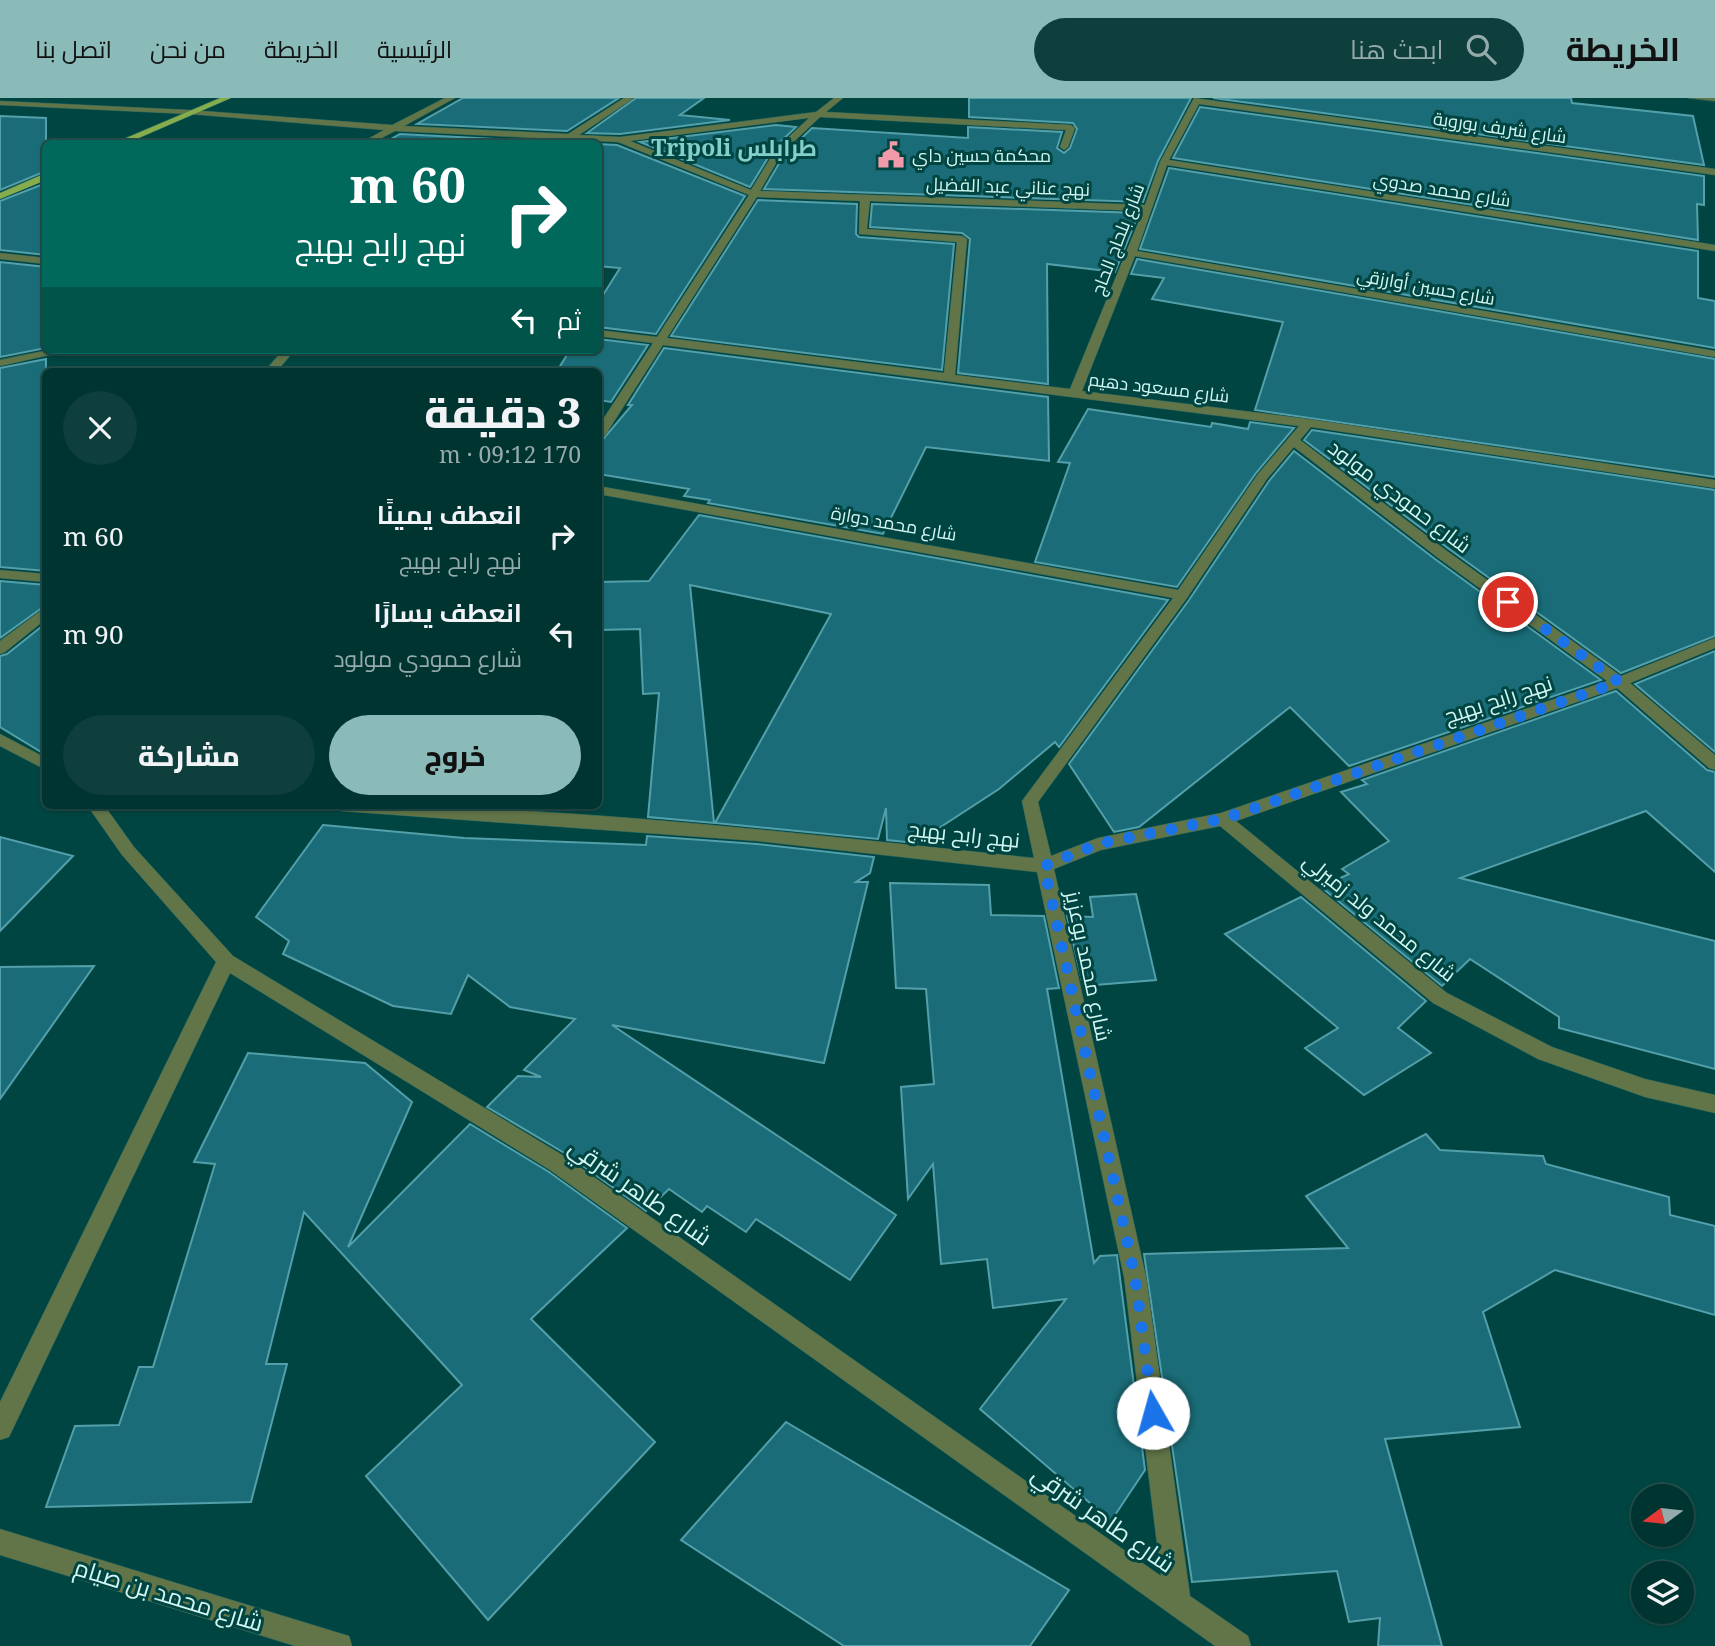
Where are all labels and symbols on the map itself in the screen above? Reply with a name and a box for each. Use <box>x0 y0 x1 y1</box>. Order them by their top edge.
street label: شارع شريف بوروية <box>1432 106 1568 149</box>
district label: Tripoli طرابلس <box>651 131 817 163</box>
public building icon: محكمة حسين داي <box>876 140 906 170</box>
place label: محكمة حسين داي <box>912 143 1051 170</box>
street label: شارع محمد صدوي <box>1371 166 1512 215</box>
street label: نهج عناني عبد الفضيل <box>925 171 1090 204</box>
street label: شارع بلحاج الحاج <box>1085 180 1150 299</box>
street label: شارع حسين أوارزقي <box>1355 262 1497 313</box>
street label: شارع مسعود دهيم <box>1087 366 1231 409</box>
street label: شارع حمودي مولود <box>1321 433 1477 561</box>
street label: شارع محمد دوارة <box>829 500 959 547</box>
pin <box>1478 572 1538 632</box>
street label: نهج رابح بهيج <box>1440 668 1556 731</box>
street label: نهج رابح بهيج <box>907 814 1021 855</box>
street label: شارع محمد ولد زميرلي <box>1295 846 1463 990</box>
street label: شارع محمد بوعزيز <box>1058 887 1119 1044</box>
street label: شارع طاهر شرقي <box>560 1129 719 1256</box>
position arrow <box>1116 1376 1190 1450</box>
street label: شارع طاهر شرقي <box>1023 1456 1182 1583</box>
north arrow <box>1631 1484 1694 1547</box>
street label: شارع محمد بن صيام <box>70 1550 268 1639</box>

